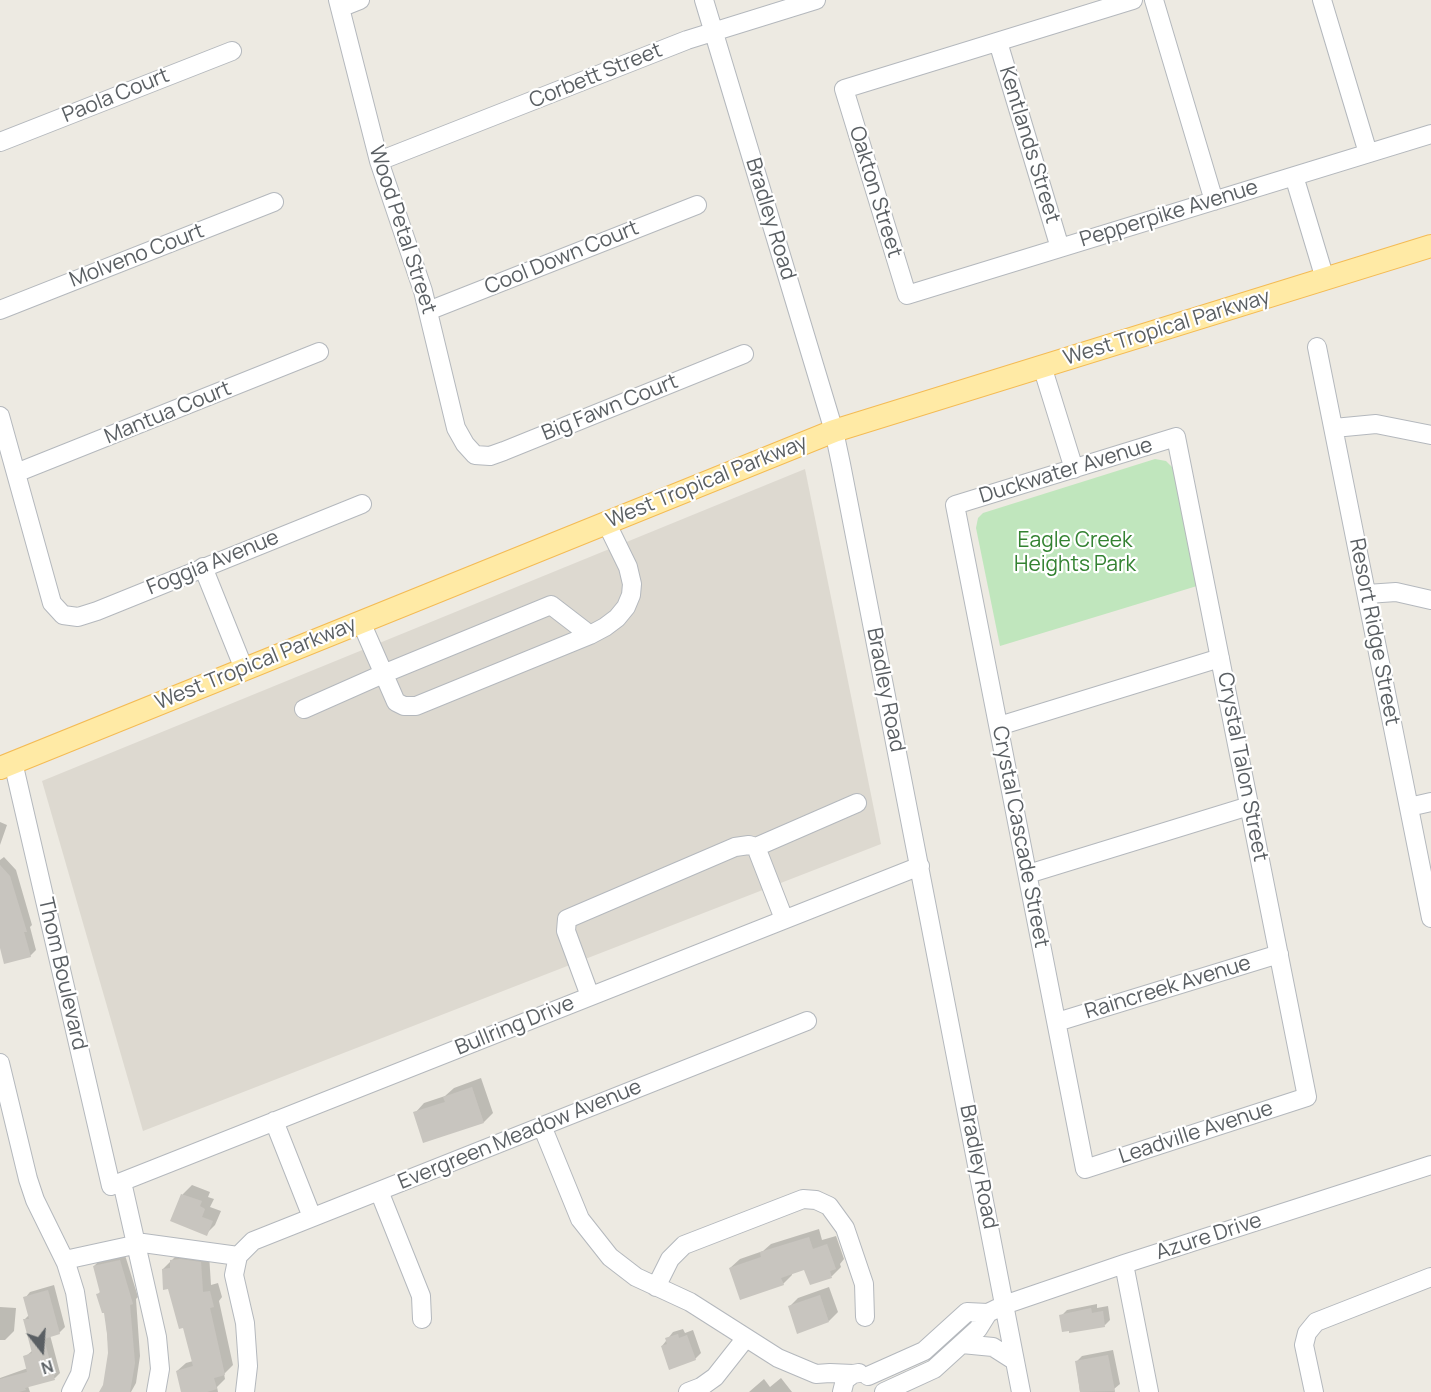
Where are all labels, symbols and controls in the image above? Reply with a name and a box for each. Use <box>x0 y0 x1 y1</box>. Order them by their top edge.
street label: Corbett Street <box>526 38 666 114</box>
street label: Paola Court <box>59 63 173 129</box>
street label: Kentlands Street <box>993 63 1065 227</box>
street label: Oakton Street <box>843 123 907 261</box>
street label: Wood Petal Street <box>363 143 441 317</box>
street label: Bradley Road <box>740 155 800 283</box>
street label: Pepperpike Avenue <box>1077 175 1261 253</box>
street label: Cool Down Court <box>481 216 643 300</box>
street label: Molveno Court <box>66 219 208 293</box>
street label: West Tropical Parkway <box>1061 285 1273 371</box>
street label: Big Fawn Court <box>538 369 682 447</box>
street label: Mantua Court <box>101 376 235 450</box>
street label: West Tropical Parkway <box>603 430 811 534</box>
street label: Duckwater Avenue <box>976 433 1156 509</box>
street label: Foggia Avenue <box>143 525 283 601</box>
park label: Eagle Creek Heights Park <box>1014 528 1136 578</box>
street label: Resort Ridge Street <box>1343 536 1405 728</box>
street label: West Tropical Parkway <box>152 612 360 716</box>
street label: Bradley Road <box>861 626 909 754</box>
street label: Crystal Talon Street <box>1211 670 1273 864</box>
street label: Crystal Cascade Street <box>986 724 1054 950</box>
street label: Thom Boulevard <box>32 895 92 1053</box>
street label: Raincreek Avenue <box>1082 951 1254 1025</box>
street label: Bullring Drive <box>452 991 578 1061</box>
street label: Evergreen Meadow Avenue <box>395 1075 645 1195</box>
street label: Leadville Avenue <box>1116 1096 1276 1170</box>
street label: Bradley Road <box>954 1103 1002 1231</box>
street label: Azure Drive <box>1153 1208 1265 1266</box>
north arrow <box>12 1320 72 1380</box>
text: N <box>39 1355 56 1379</box>

